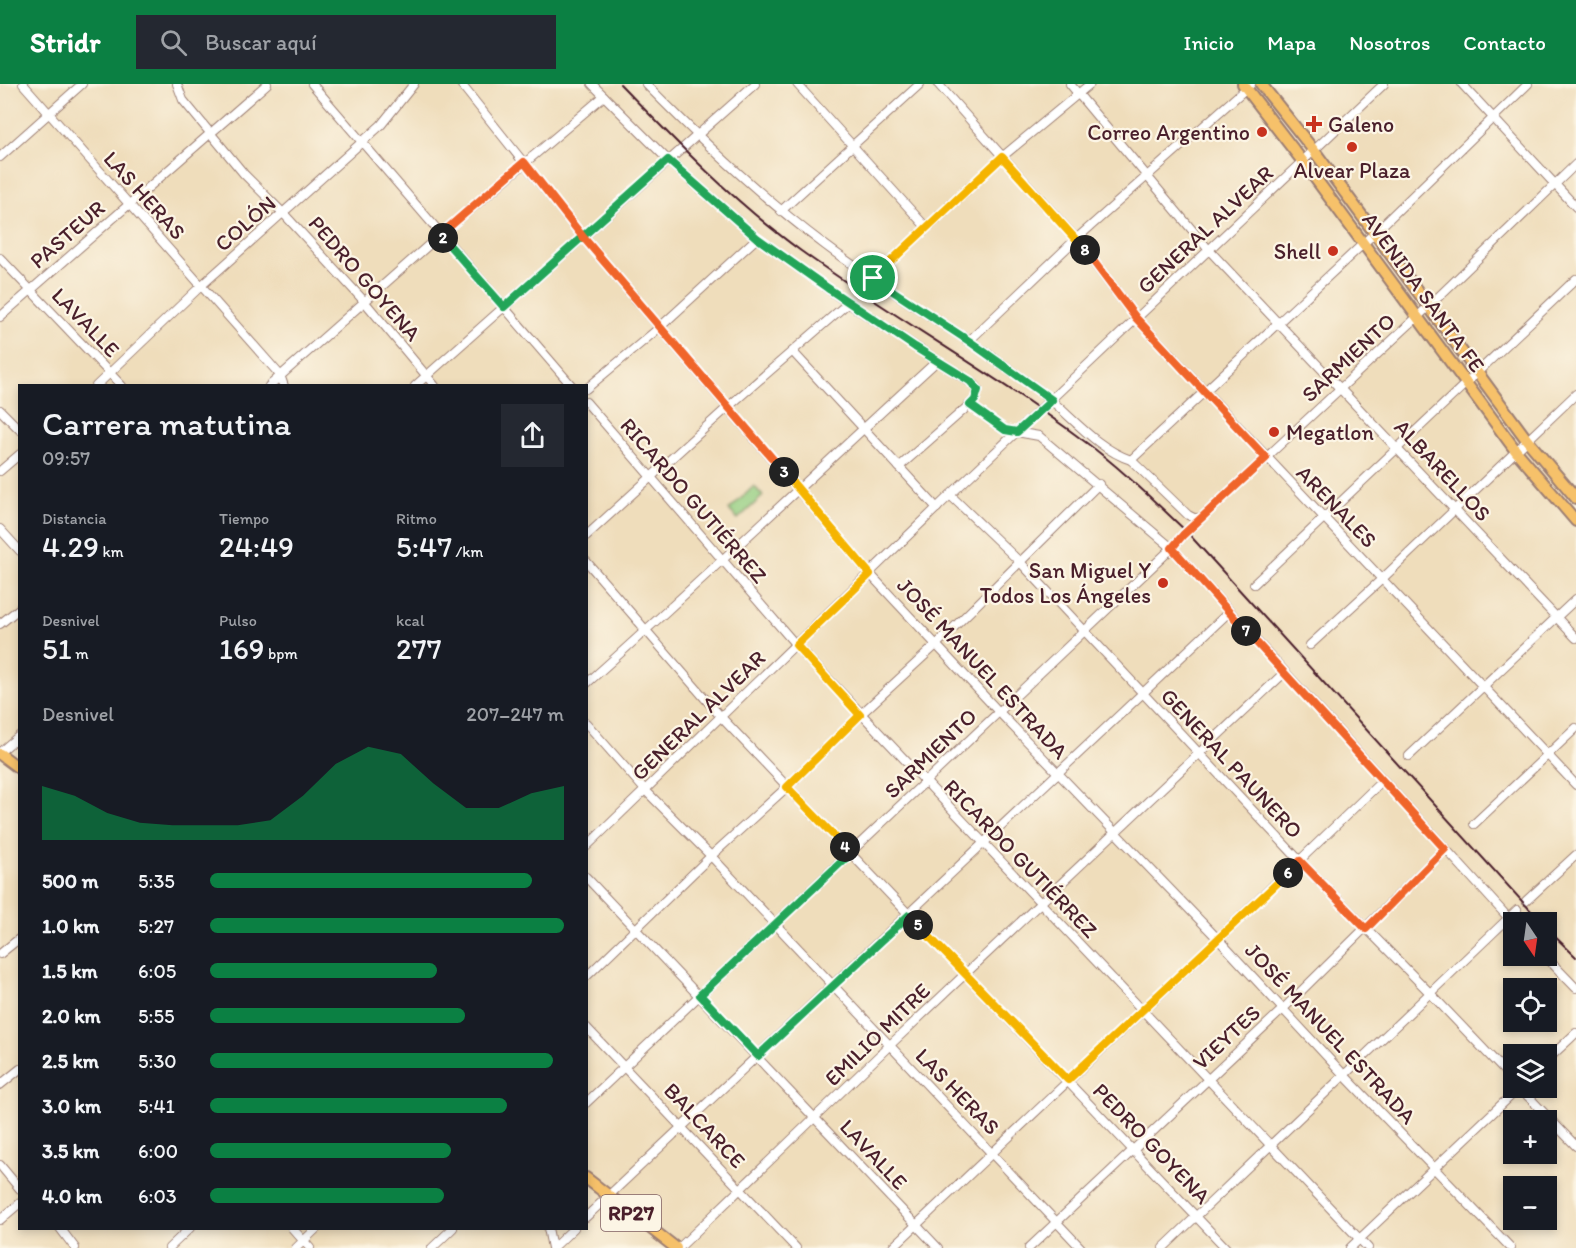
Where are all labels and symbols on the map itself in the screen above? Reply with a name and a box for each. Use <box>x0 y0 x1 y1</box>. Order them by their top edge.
place label: Galeno <box>1328 111 1394 138</box>
marker: Galeno <box>1305 115 1323 133</box>
place label: Correo Argentino <box>1087 119 1250 146</box>
marker: Correo Argentino <box>1255 125 1269 139</box>
marker: Alvear Plaza <box>1345 140 1359 154</box>
street label: LAS HERAS <box>98 146 191 245</box>
place label: Alvear Plaza <box>1293 157 1411 184</box>
street label: GENERAL ALVEAR <box>1132 159 1279 299</box>
street label: COLÓN <box>209 190 281 257</box>
street label: PASTEUR <box>24 194 110 274</box>
street label: AVENIDA SANTA FE <box>1356 207 1491 378</box>
street label: PEDRO GOYENA <box>303 210 427 347</box>
pin: 2 <box>428 223 458 253</box>
pin: 8 <box>1070 235 1100 265</box>
place label: Shell <box>1274 238 1321 265</box>
marker: Shell <box>1326 244 1340 258</box>
pin <box>847 252 898 303</box>
street label: LAVALLE <box>46 282 125 363</box>
street label: SARMIENTO <box>1296 307 1401 408</box>
street label: RICARDO GUTIÉRREZ <box>614 412 773 589</box>
street label: ALBARELLOS <box>1389 414 1497 527</box>
place label: Megatlon <box>1286 419 1375 446</box>
marker: Megatlon <box>1267 425 1281 439</box>
pin: 3 <box>769 457 799 487</box>
street label: ARENALES <box>1291 459 1383 553</box>
place label: San Miguel Y Todos Los Ángeles <box>980 557 1151 609</box>
street label: JOSÉ MANUEL ESTRADA <box>891 572 1074 765</box>
marker: San Miguel Y Todos Los Ángeles <box>1156 576 1170 590</box>
pin: 7 <box>1231 616 1261 646</box>
street label: GENERAL ALVEAR <box>626 645 771 786</box>
street label: GENERAL PAUNERO <box>1155 683 1308 844</box>
street label: SARMIENTO <box>878 703 982 804</box>
street label: RICARDO GUTIÉRREZ <box>938 773 1104 944</box>
pin: 4 <box>830 832 860 862</box>
pin: 6 <box>1273 858 1303 888</box>
pin: 5 <box>903 910 933 940</box>
north arrow <box>1503 912 1557 966</box>
street label: JOSÉ MANUEL ESTRADA <box>1239 937 1422 1130</box>
street label: EMILIO MITRE <box>819 977 936 1091</box>
street label: VIEYTES <box>1187 999 1266 1076</box>
street label: LAS HERAS <box>910 1042 1005 1140</box>
street label: BALCARCE <box>658 1077 751 1174</box>
street label: PEDRO GOYENA <box>1087 1077 1216 1209</box>
street label: LAVALLE <box>834 1113 913 1195</box>
road number: RP27 <box>601 1195 661 1231</box>

